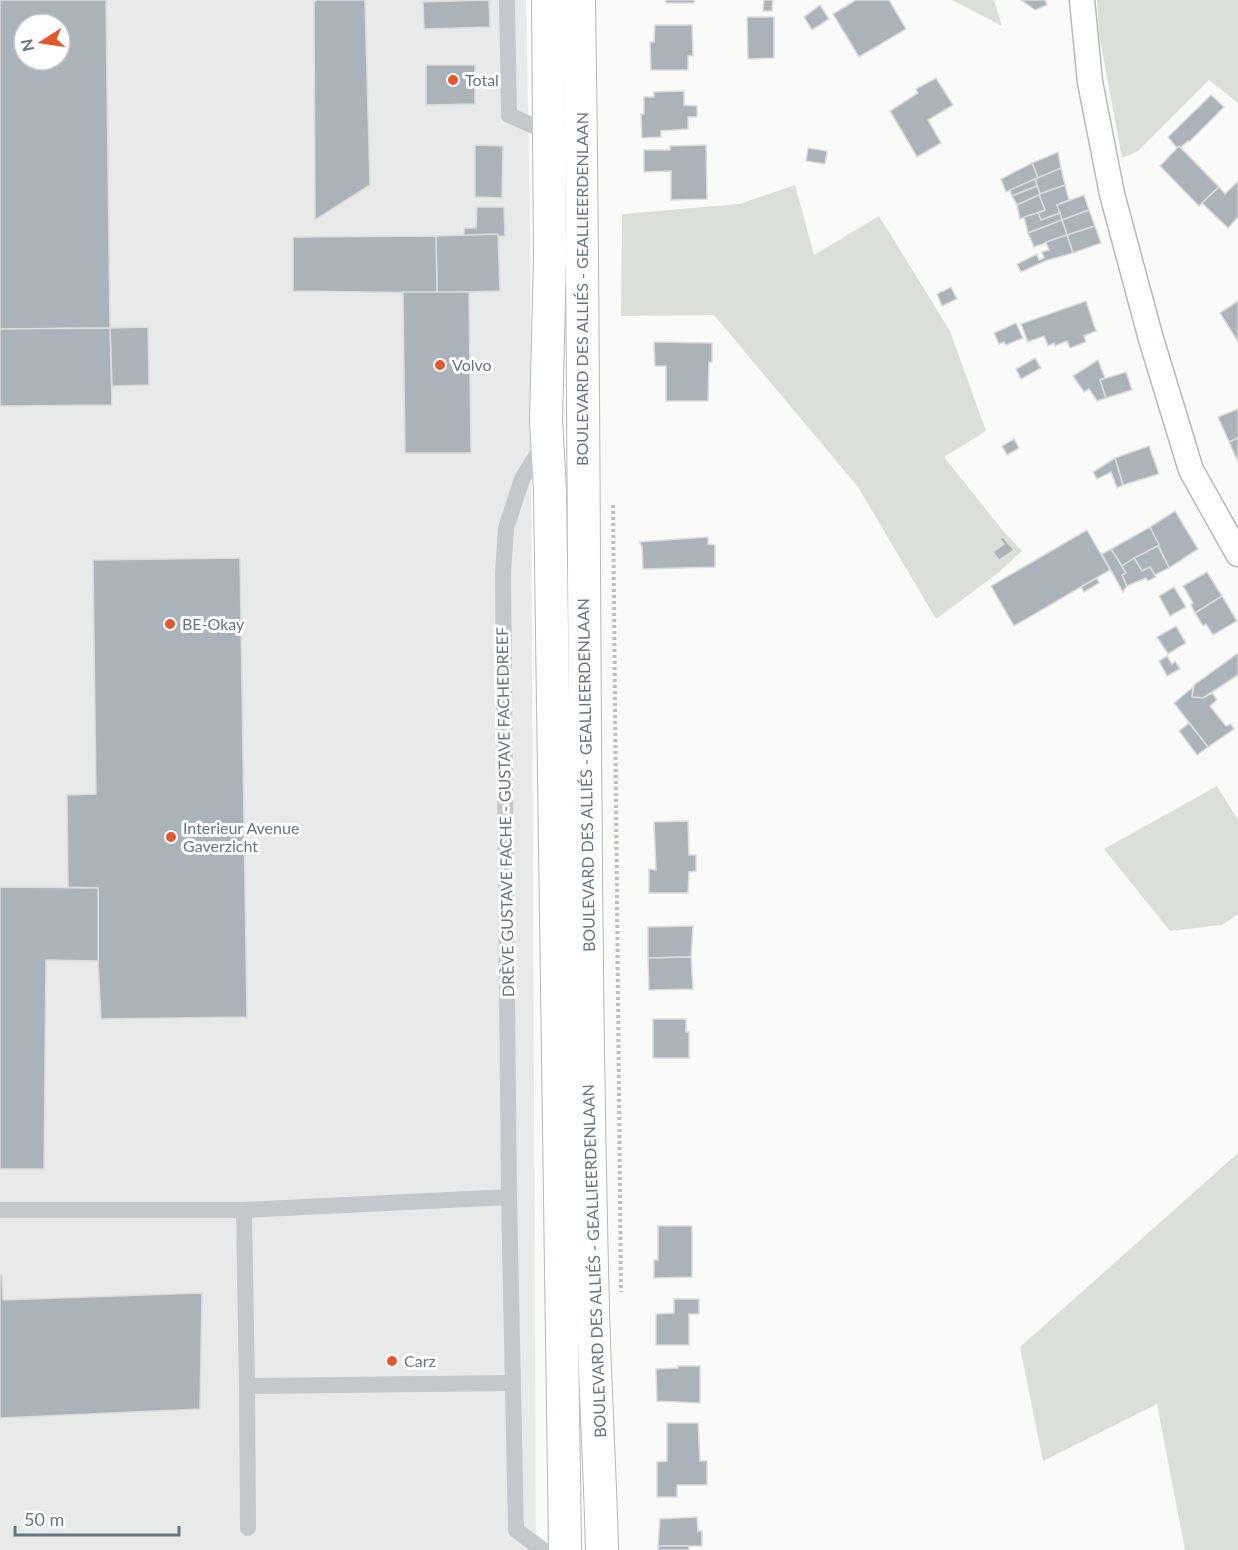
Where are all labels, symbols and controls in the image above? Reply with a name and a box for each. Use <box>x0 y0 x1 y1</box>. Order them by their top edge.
north arrow <box>12 12 72 72</box>
text: N <box>16 37 37 53</box>
place label: Total <box>465 70 499 89</box>
marker: Total <box>446 73 460 87</box>
street label: BOULEVARD DES ALLIÉS - GEALLIEERDENLAAN <box>572 112 591 466</box>
place label: Volvo <box>452 355 492 374</box>
marker: Volvo <box>433 358 447 372</box>
street label: BOULEVARD DES ALLIÉS - GEALLIEERDENLAAN <box>573 598 598 952</box>
place label: BE-Okay <box>182 614 245 633</box>
marker: BE-Okay <box>163 617 177 631</box>
street label: DRÈVE GUSTAVE FACHE - GUSTAVE FACHEDREEF <box>492 627 517 997</box>
place label: Interieur Avenue Gaverzicht <box>183 818 299 855</box>
marker: Interieur Avenue Gaverzicht <box>164 830 178 844</box>
street label: BOULEVARD DES ALLIÉS - GEALLIEERDENLAAN <box>578 1084 609 1438</box>
place label: Carz <box>404 1351 436 1370</box>
marker: Carz <box>385 1354 399 1368</box>
scale bar <box>15 1499 178 1537</box>
text: 50 m <box>24 1508 64 1530</box>

